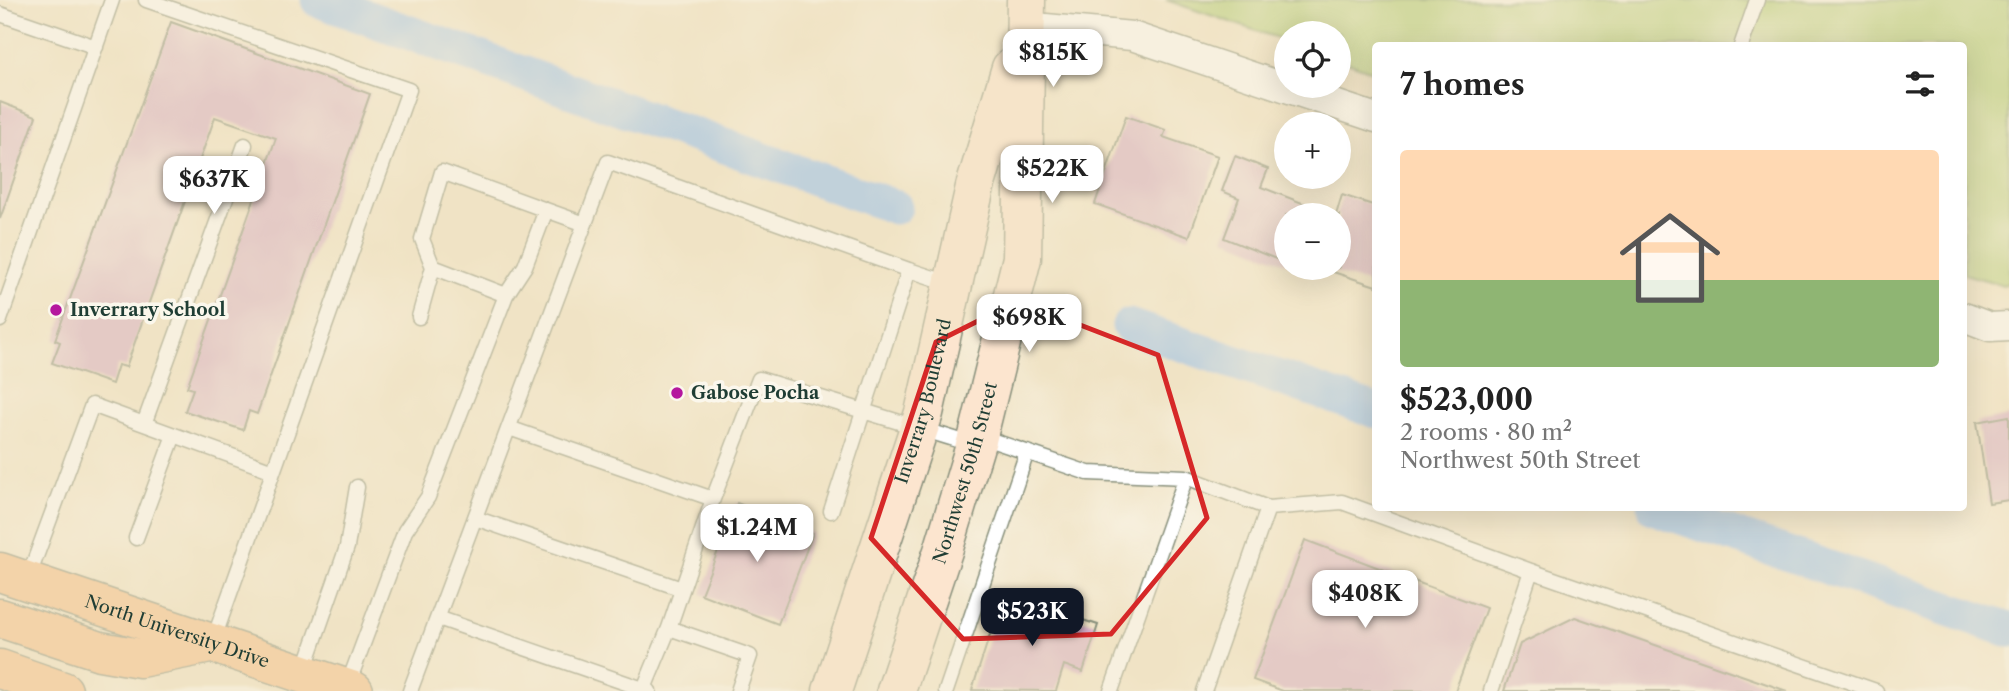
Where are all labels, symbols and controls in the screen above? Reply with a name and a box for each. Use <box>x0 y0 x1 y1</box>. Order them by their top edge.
map controls <box>1274 21 1351 280</box>
button: locate <box>1274 21 1351 98</box>
pin: $815K <box>1004 29 1102 89</box>
text: $815K <box>1019 38 1087 66</box>
icon: filters <box>1901 65 1939 103</box>
text: 7 homes <box>1400 66 1525 103</box>
button: + <box>1274 112 1351 189</box>
pin: $522K <box>1003 146 1101 205</box>
text: $522K <box>1016 154 1088 182</box>
pin: $637K <box>165 156 263 216</box>
text: $637K <box>179 165 249 193</box>
icon: home <box>1607 195 1733 321</box>
button: − <box>1274 203 1351 280</box>
pin: $698K <box>980 294 1078 354</box>
place label: Inverrary School <box>70 299 226 321</box>
marker: Inverrary School <box>48 302 64 318</box>
text: $698K <box>993 303 1065 331</box>
street label: Inverrary Boulevard <box>890 317 956 487</box>
street label: Northwest 50th Street <box>928 379 1002 567</box>
text: $523,000 <box>1400 381 1533 418</box>
place label: Gabose Pocha <box>691 382 820 404</box>
marker: Gabose Pocha <box>669 385 685 401</box>
text: 2 rooms · 80 m² <box>1400 418 1572 446</box>
text: Northwest 50th Street <box>1400 446 1640 474</box>
pin: $1.24M <box>700 504 814 564</box>
text: $1.24M <box>716 513 798 541</box>
pin: $408K <box>1316 570 1414 630</box>
text: $408K <box>1328 579 1402 607</box>
pin: $523K <box>983 588 1081 648</box>
street label: North University Drive <box>82 590 272 673</box>
text: $523K <box>997 597 1067 625</box>

